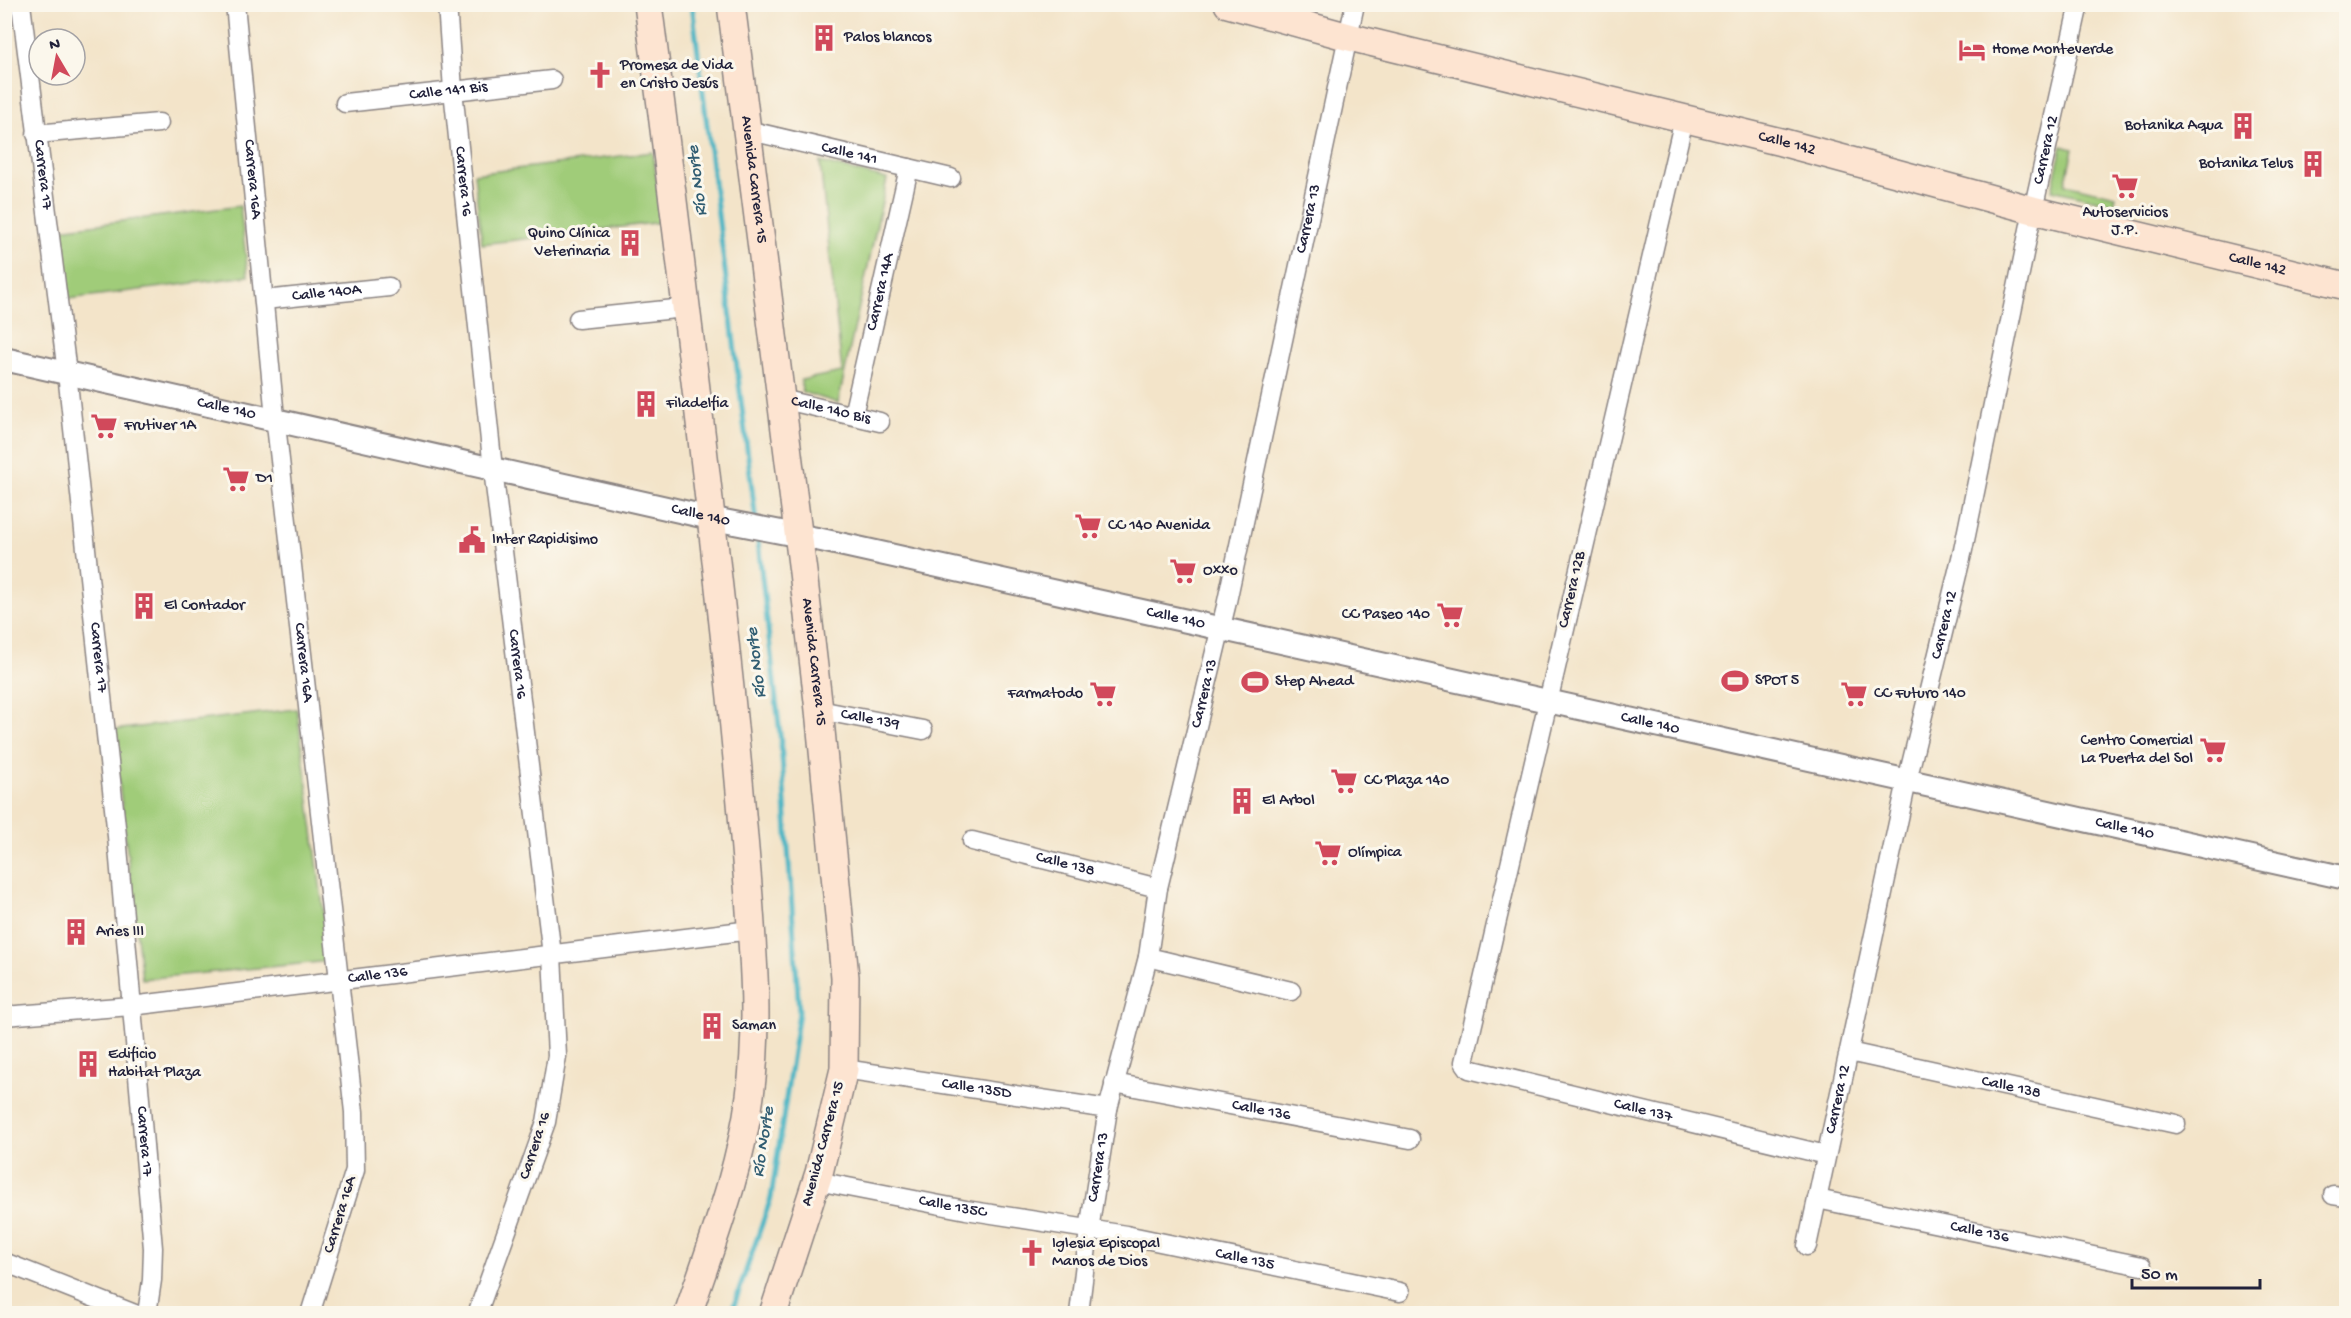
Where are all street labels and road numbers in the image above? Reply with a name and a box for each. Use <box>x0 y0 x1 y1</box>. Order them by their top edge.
street label: Calle 141 Bis <box>408 78 490 105</box>
street label: Carrera 12 <box>2030 114 2063 186</box>
street label: Avenida Carrera 15 <box>736 115 771 244</box>
street label: Calle 142 <box>1756 127 1818 160</box>
street label: Calle 141 <box>819 138 879 170</box>
street label: Carrera 17 <box>29 139 56 211</box>
street label: Carrera 16A <box>239 139 265 221</box>
street label: Carrera 16 <box>450 145 476 218</box>
street label: Carrera 13 <box>1292 182 1326 255</box>
street label: Calle 142 <box>2227 248 2288 281</box>
street label: Carrera 14A <box>863 250 899 333</box>
street label: Calle 140A <box>291 280 364 307</box>
street label: Calle 140 Bis <box>789 392 873 429</box>
street label: Calle 140 <box>195 393 258 425</box>
street label: Calle 140 <box>669 500 732 531</box>
street label: Carrera 12B <box>1555 549 1591 630</box>
street label: Carrera 12 <box>1927 589 1962 661</box>
street label: Avenida Carrera 15 <box>797 597 830 727</box>
street label: Calle 140 <box>1144 603 1207 634</box>
street label: Carrera 17 <box>85 622 111 694</box>
street label: Carrera 16A <box>289 622 317 705</box>
street label: Carrera 16 <box>503 628 530 701</box>
street label: Carrera 13 <box>1187 657 1222 730</box>
street label: Calle 139 <box>839 705 901 735</box>
street label: Calle 140 <box>1619 708 1681 739</box>
street label: Calle 140 <box>2093 813 2156 845</box>
street label: Calle 138 <box>1034 848 1097 881</box>
street label: Calle 136 <box>347 963 409 989</box>
street label: Carrera 12 <box>1822 1063 1855 1135</box>
street label: Calle 138 <box>1980 1072 2043 1103</box>
street label: Calle 135D <box>940 1074 1013 1104</box>
street label: Avenida Carrera 15 <box>798 1080 850 1208</box>
street label: Calle 137 <box>1612 1095 1675 1127</box>
street label: Calle 136 <box>1230 1096 1293 1126</box>
street label: Carrera 17 <box>131 1105 156 1178</box>
street label: Carrera 16 <box>516 1109 556 1182</box>
street label: Carrera 13 <box>1084 1131 1114 1204</box>
street label: Carrera 16A <box>320 1173 362 1256</box>
street label: Calle 135C <box>917 1191 989 1223</box>
street label: Calle 136 <box>1948 1217 2012 1248</box>
street label: Calle 135 <box>1213 1244 1276 1275</box>

